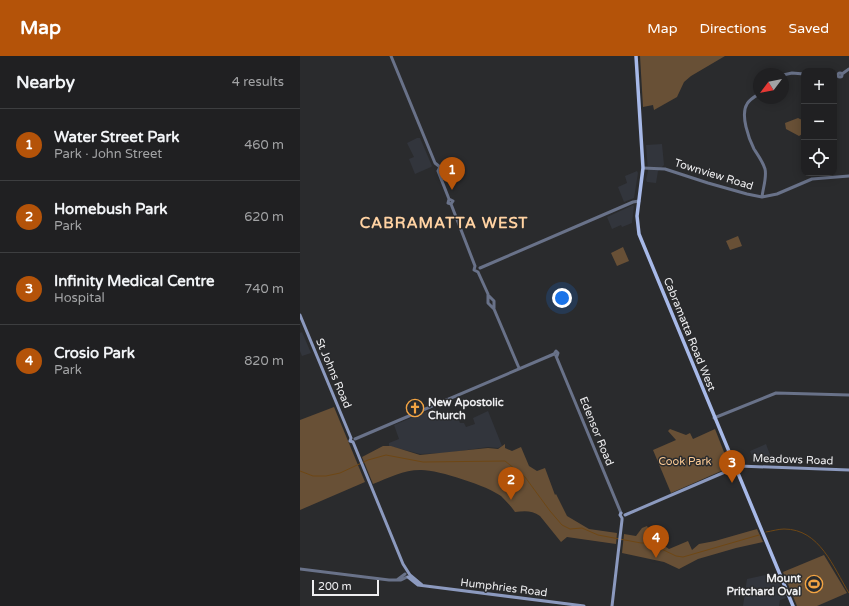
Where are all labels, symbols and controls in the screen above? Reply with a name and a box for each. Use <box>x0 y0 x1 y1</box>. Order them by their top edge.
text: Map <box>20 17 61 39</box>
text: Map <box>647 20 678 37</box>
text: Directions <box>700 20 767 37</box>
text: Saved <box>789 20 829 37</box>
north arrow <box>753 68 789 104</box>
map controls <box>801 68 837 176</box>
button: + <box>801 68 837 104</box>
text: Nearby <box>16 72 75 93</box>
text: 4 results <box>232 74 284 90</box>
button: − <box>801 104 837 140</box>
text: Water Street Park <box>54 128 179 146</box>
text: 1 <box>25 137 33 153</box>
text: 460 m <box>244 137 284 153</box>
button: locate <box>801 140 837 176</box>
text: Park · John Street <box>54 146 162 162</box>
street label: Townview Road <box>673 156 755 193</box>
pin: 1 <box>439 157 465 190</box>
text: Homebush Park <box>54 200 167 218</box>
text: 2 <box>25 209 33 225</box>
text: 620 m <box>244 209 284 225</box>
district label: CABRAMATTA WEST <box>360 214 528 232</box>
text: Park <box>54 218 82 234</box>
text: Infinity Medical Centre <box>54 272 215 290</box>
street label: Cabramatta Road West <box>661 275 718 393</box>
text: 3 <box>25 281 33 297</box>
text: 740 m <box>244 281 284 297</box>
your location <box>552 288 572 308</box>
text: Hospital <box>54 290 105 306</box>
street label: St Johns Road <box>313 336 354 410</box>
text: Crosio Park <box>54 344 135 362</box>
text: 4 <box>25 353 33 369</box>
text: 820 m <box>244 353 284 369</box>
text: Park <box>54 362 82 378</box>
street label: Edensor Road <box>577 395 616 468</box>
place label: New Apostolic Church <box>428 396 504 422</box>
church icon: New Apostolic Church <box>405 398 425 418</box>
pin: 3 <box>719 450 745 483</box>
street label: Meadows Road <box>752 452 834 467</box>
park label: Cook Park <box>658 455 712 468</box>
pin: 2 <box>498 467 524 500</box>
pin: 4 <box>643 525 669 558</box>
place label: Mount Pritchard Oval <box>726 572 802 598</box>
sports icon: Mount Pritchard Oval <box>804 574 824 594</box>
street label: Humphries Road <box>460 576 548 599</box>
scale bar <box>312 578 379 597</box>
text: 200 m <box>318 580 352 593</box>

